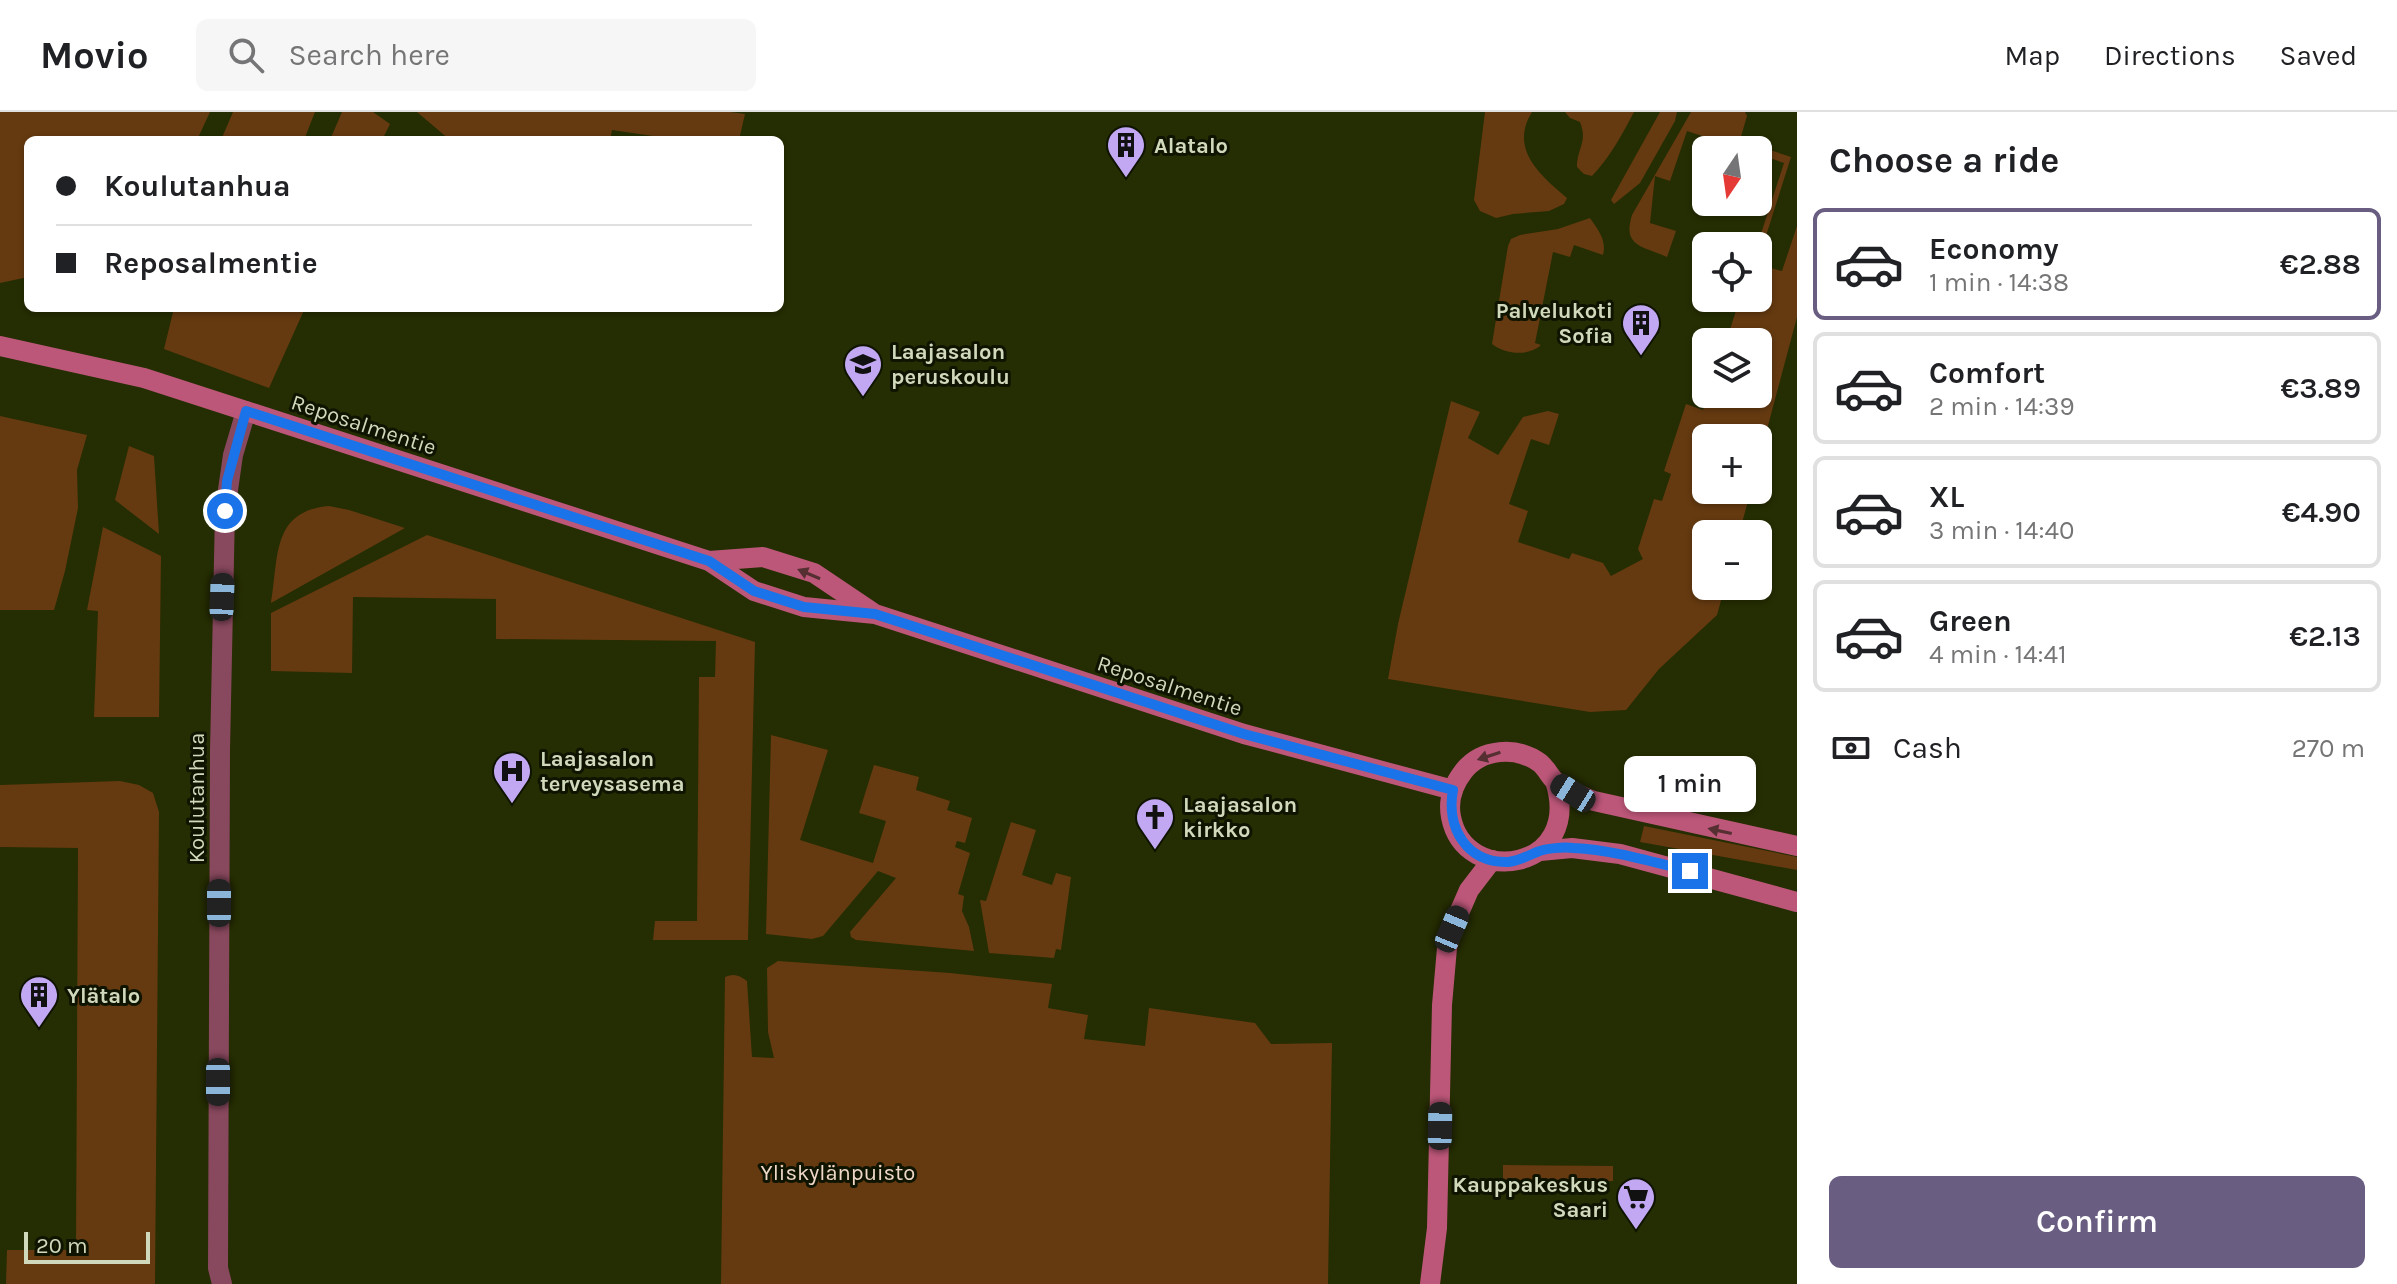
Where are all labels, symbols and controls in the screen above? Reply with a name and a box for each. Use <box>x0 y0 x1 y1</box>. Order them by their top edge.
search box <box>196 19 756 91</box>
text: Movio <box>40 33 148 78</box>
icon: search <box>224 33 268 77</box>
text: Search here <box>288 37 450 73</box>
text: Map <box>2005 39 2060 72</box>
text: Directions <box>2104 39 2236 72</box>
text: Saved <box>2280 39 2357 72</box>
building icon: Alatalo <box>1105 124 1147 179</box>
place label: Alatalo <box>1154 133 1228 159</box>
north arrow <box>1692 136 1772 216</box>
map controls <box>1692 136 1772 600</box>
text: Choose a ride <box>1829 139 2059 181</box>
text: Koulutanhua <box>104 168 290 204</box>
icon: car <box>1833 228 1905 300</box>
text: Economy <box>1929 231 2059 267</box>
button: locate <box>1692 232 1772 312</box>
text: Reposalmentie <box>104 245 318 281</box>
text: €2.88 <box>2280 246 2361 282</box>
text: 1 min · 14:38 <box>1929 267 2069 298</box>
place label: Palvelukoti Sofia <box>1496 298 1613 349</box>
building icon: Palvelukoti Sofia <box>1620 302 1662 357</box>
button: layers <box>1692 328 1772 408</box>
place label: Laajasalon peruskoulu <box>891 339 1010 390</box>
school or university icon: Laajasalon peruskoulu <box>842 343 884 398</box>
icon: car <box>1833 352 1905 424</box>
text: Comfort <box>1929 355 2045 391</box>
text: €3.89 <box>2280 370 2361 406</box>
street label: Reposalmentie <box>288 389 439 461</box>
text: 2 min · 14:39 <box>1929 391 2075 422</box>
button: + <box>1692 424 1772 504</box>
icon: car <box>1833 476 1905 548</box>
text: XL <box>1929 479 1964 515</box>
route start <box>207 493 243 529</box>
text: €4.90 <box>2282 494 2361 530</box>
text: 3 min · 14:40 <box>1929 515 2074 546</box>
button: − <box>1692 520 1772 600</box>
one-way arrow <box>798 567 821 580</box>
car <box>209 573 235 621</box>
icon: car <box>1833 600 1905 672</box>
text: Green <box>1929 603 2012 639</box>
text: €2.13 <box>2289 618 2361 654</box>
text: 4 min · 14:41 <box>1929 639 2067 670</box>
street label: Reposalmentie <box>1094 650 1245 722</box>
icon: cash <box>1829 726 1873 770</box>
text: Cash <box>1893 730 1962 766</box>
street label: Koulutanhua <box>184 733 210 863</box>
text: 270 m <box>2292 733 2365 764</box>
place label: Laajasalon terveysasema <box>540 746 685 797</box>
hospital icon: Laajasalon terveysasema <box>491 750 533 805</box>
one-way arrow <box>1477 751 1501 763</box>
callout: 1 min <box>1624 755 1756 811</box>
text: 1 min <box>1658 768 1722 799</box>
car <box>1546 770 1600 816</box>
place label: Laajasalon kirkko <box>1183 792 1297 843</box>
church icon: Laajasalon kirkko <box>1134 796 1176 851</box>
one-way arrow <box>1708 824 1733 837</box>
route end <box>1672 853 1708 889</box>
car <box>207 879 231 927</box>
car <box>1432 902 1472 956</box>
building icon: Ylätalo <box>18 974 60 1029</box>
place label: Ylätalo <box>67 983 140 1009</box>
car <box>206 1058 230 1106</box>
car <box>1428 1102 1452 1150</box>
park label: Yliskylänpuisto <box>761 1160 915 1186</box>
place label: Kauppakeskus Saari <box>1453 1172 1608 1223</box>
supermarket icon: Kauppakeskus Saari <box>1615 1176 1657 1231</box>
button: Confirm <box>1829 1176 2365 1268</box>
scale bar <box>24 1228 150 1264</box>
text: 20 m <box>36 1233 88 1259</box>

